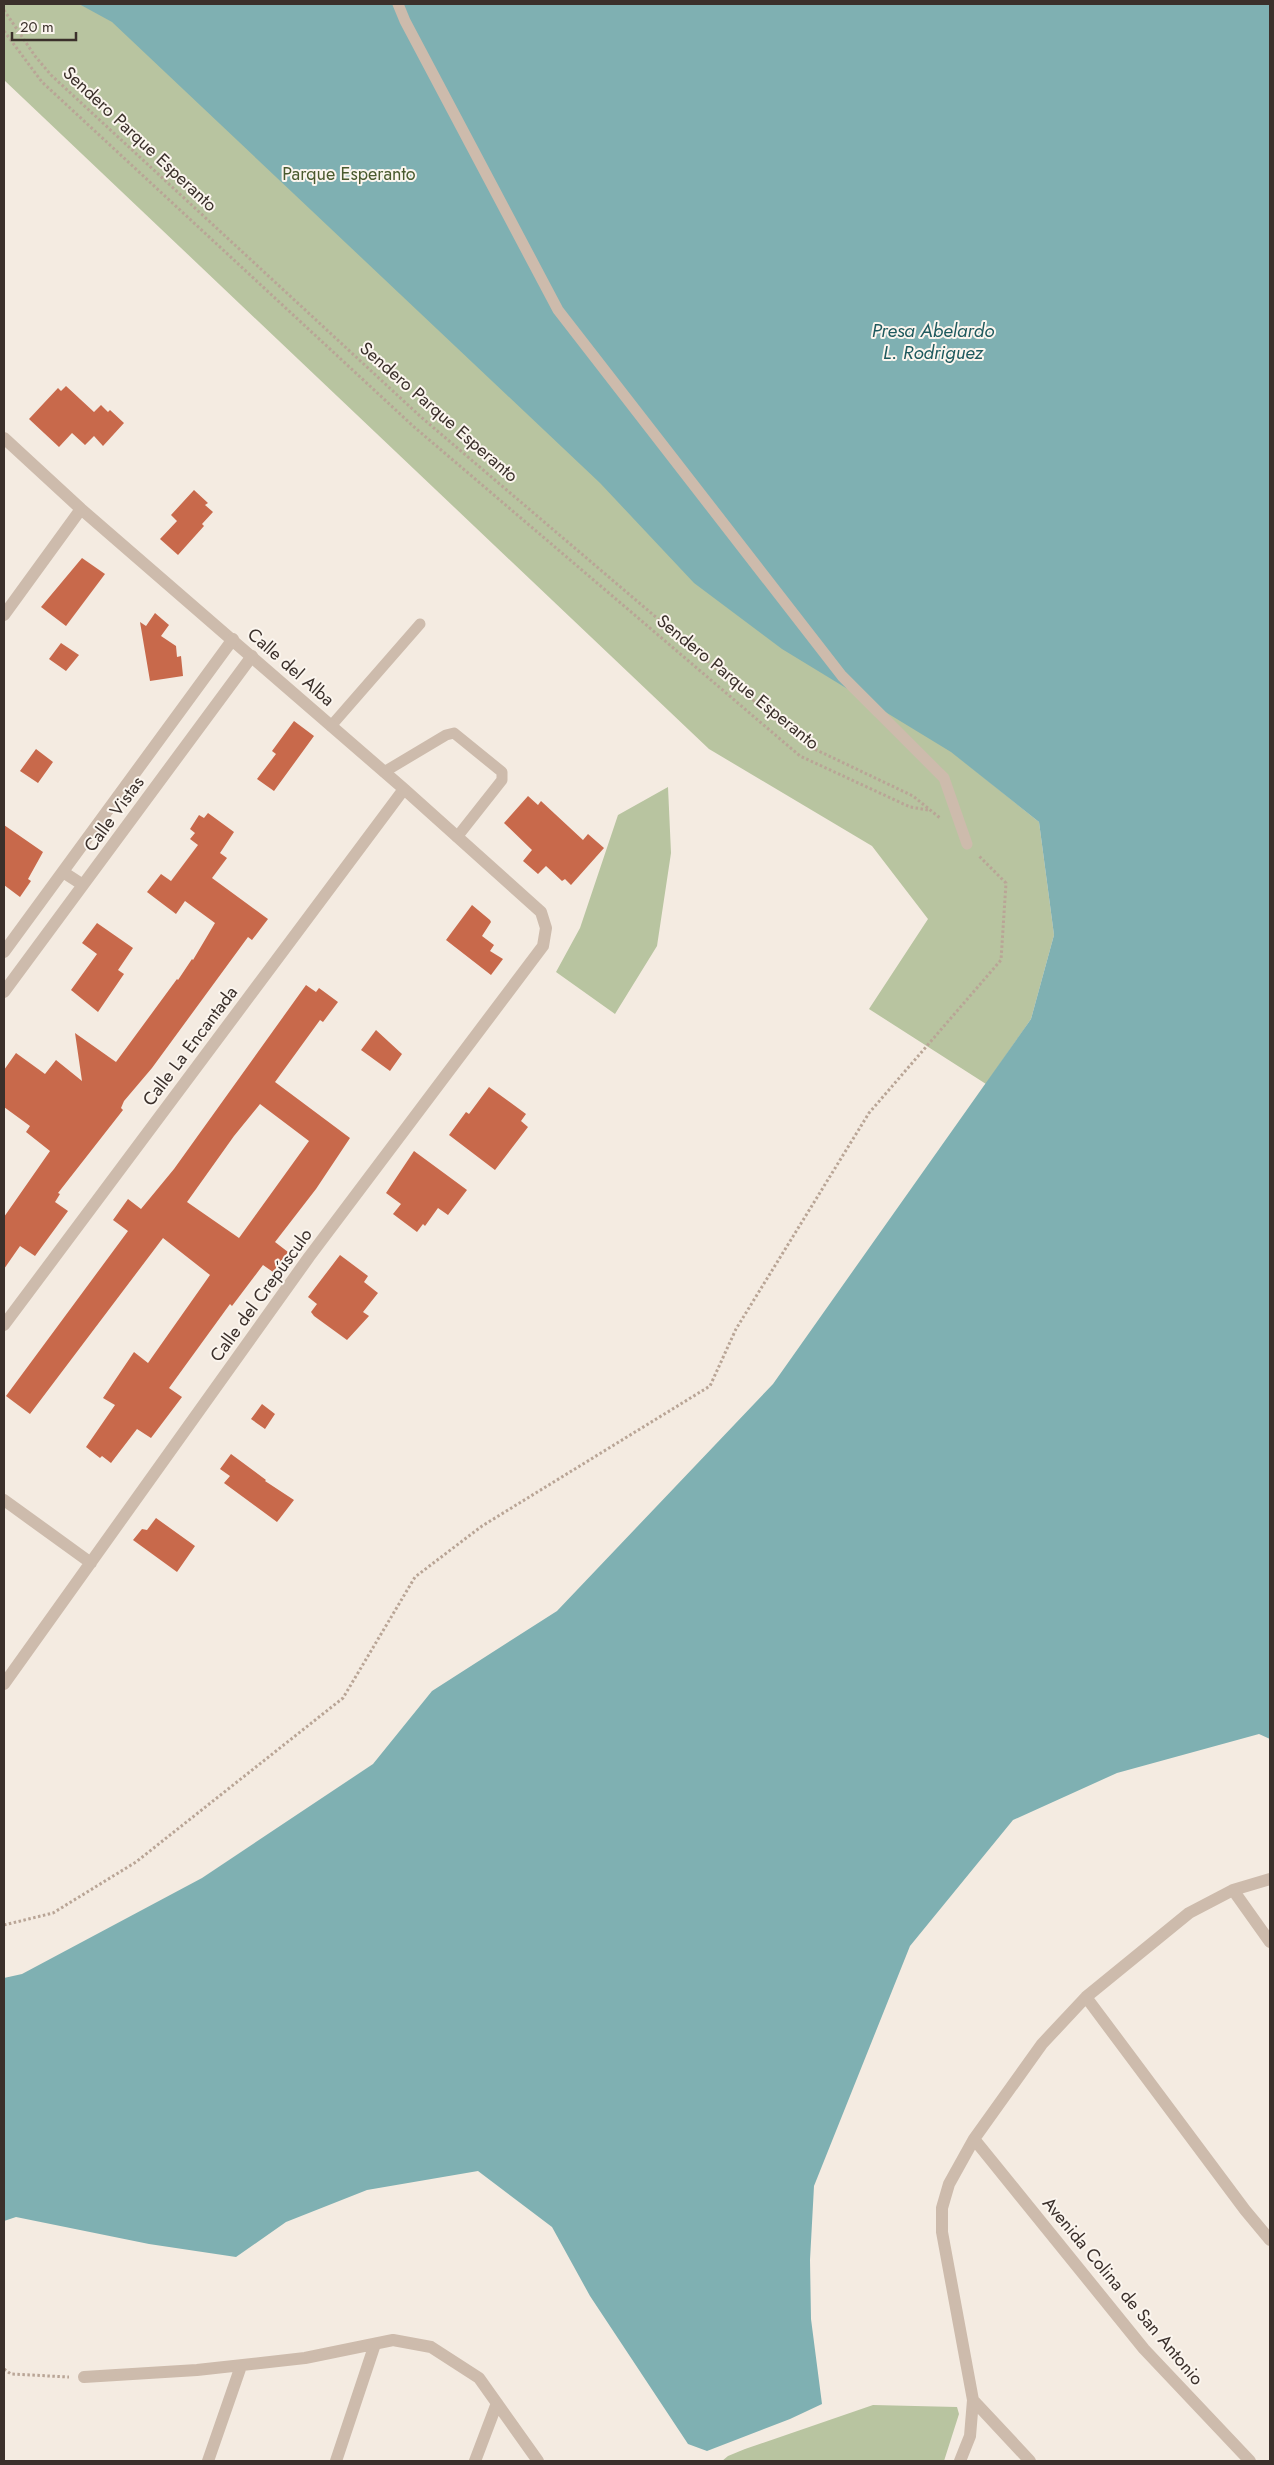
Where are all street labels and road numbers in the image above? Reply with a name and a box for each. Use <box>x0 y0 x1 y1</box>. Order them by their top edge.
street label: Sendero Parque Esperanto <box>57 60 223 218</box>
street label: Sendero Parque Esperanto <box>354 336 524 488</box>
street label: Sendero Parque Esperanto <box>651 608 825 756</box>
street label: Calle del Alba <box>242 622 340 712</box>
street label: Calle Vistas <box>78 771 150 857</box>
street label: Calle La Encantada <box>136 981 244 1111</box>
street label: Calle del Crepúsculo <box>204 1223 318 1367</box>
street label: Avenida Colina de San Antonio <box>1036 2191 1210 2391</box>

